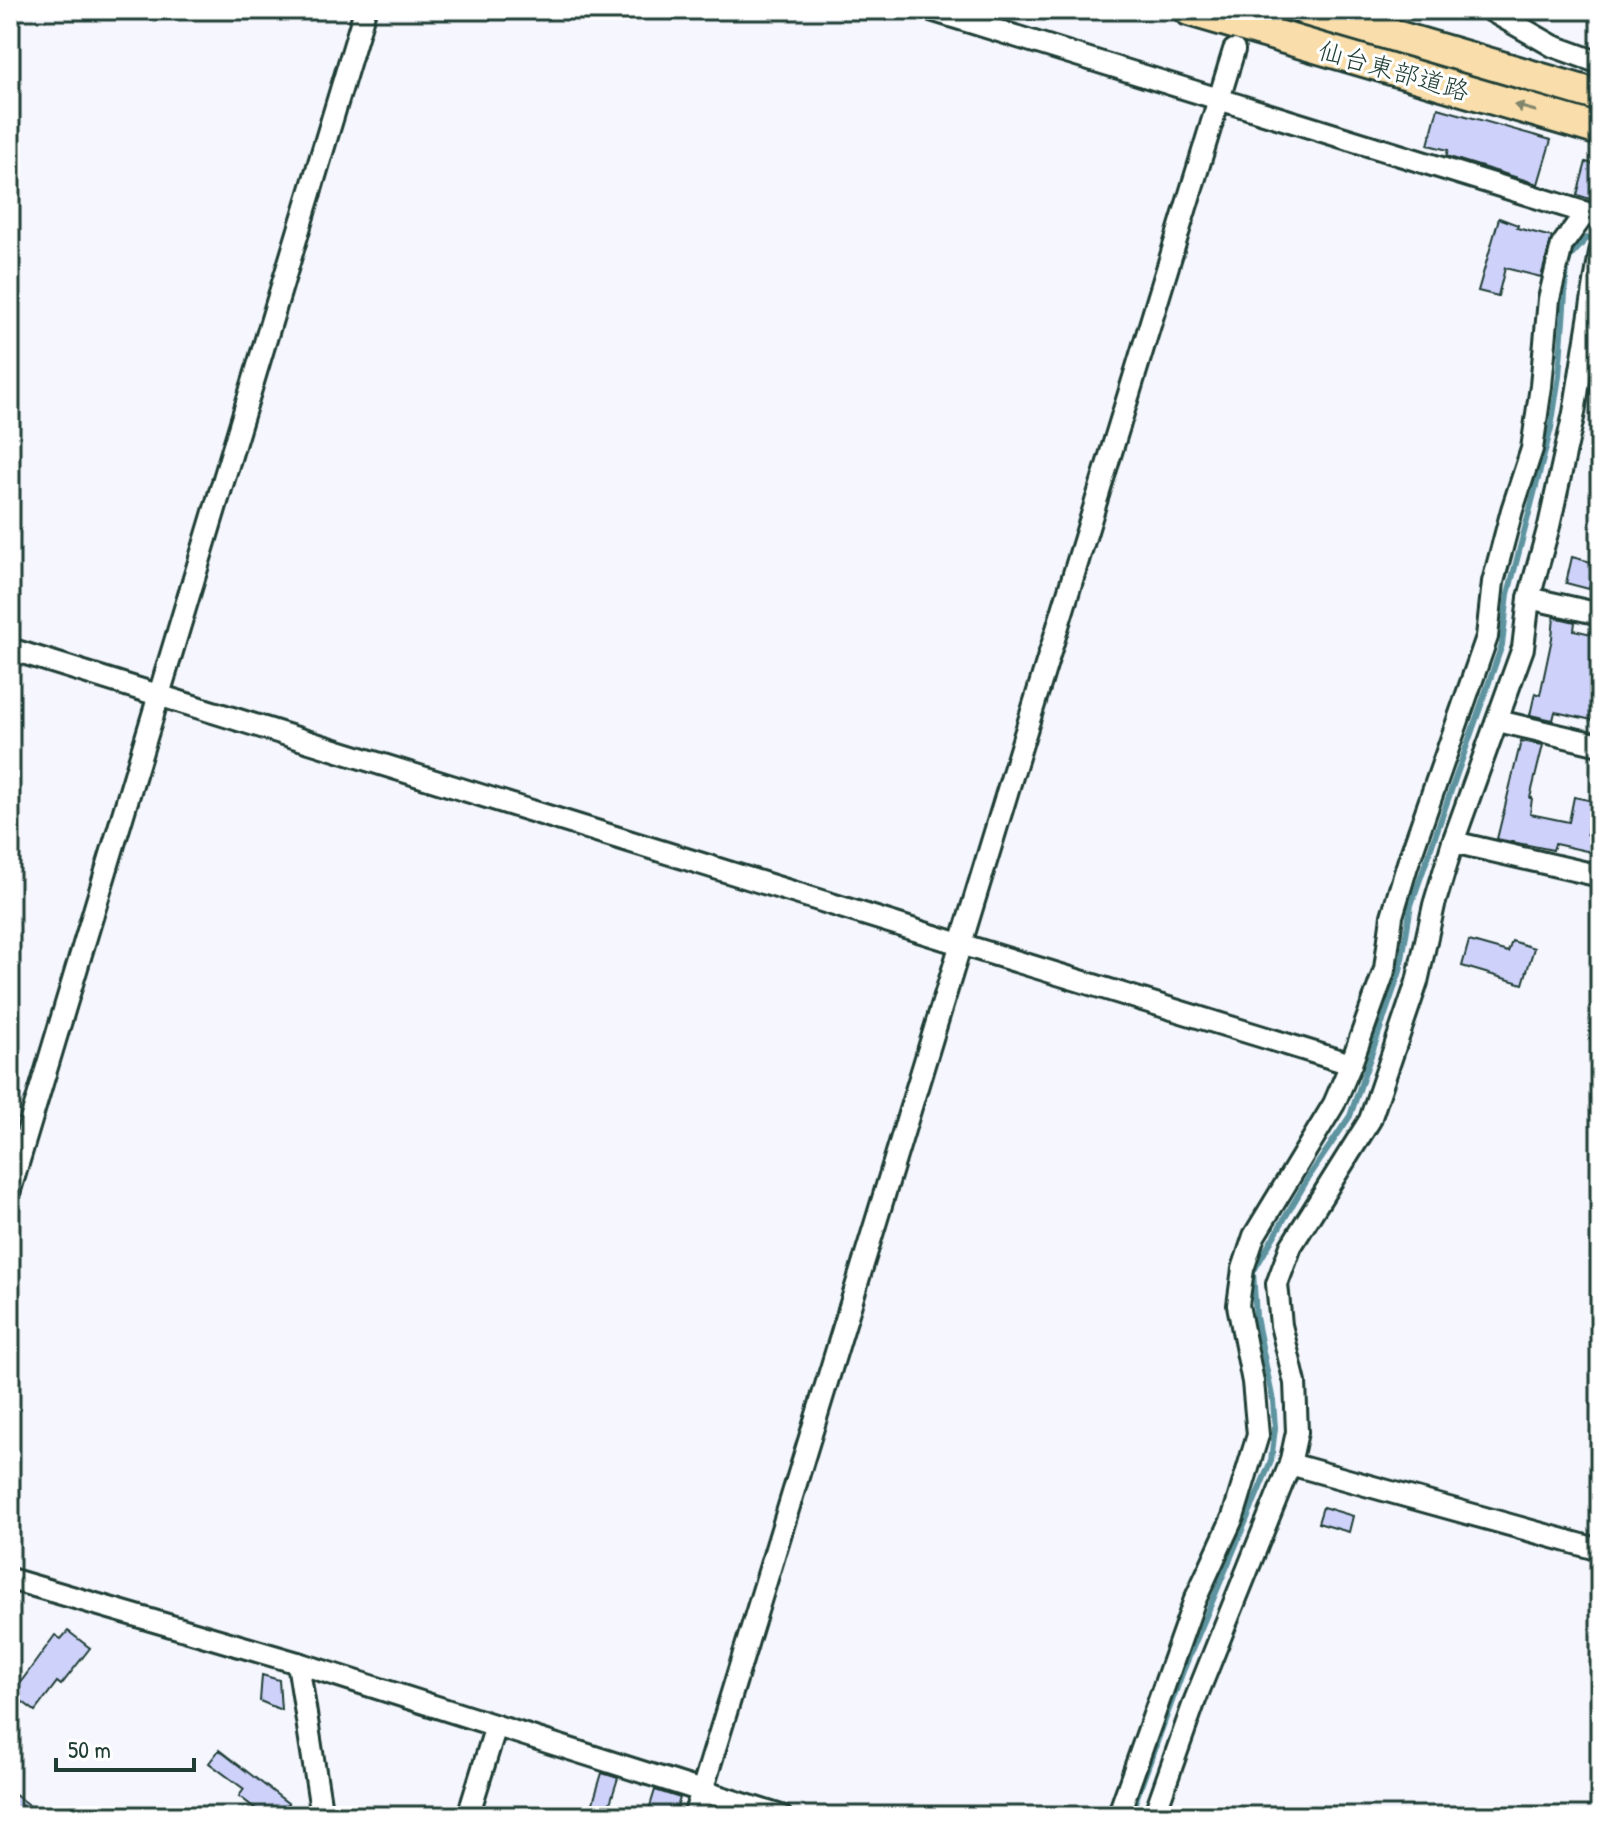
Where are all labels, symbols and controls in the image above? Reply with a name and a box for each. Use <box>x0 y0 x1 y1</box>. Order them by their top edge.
street label: 仙台東部道路 <box>1314 32 1474 108</box>
one-way arrow <box>1513 101 1537 114</box>
scale bar <box>56 1722 194 1772</box>
text: 50 m <box>68 1733 111 1765</box>

